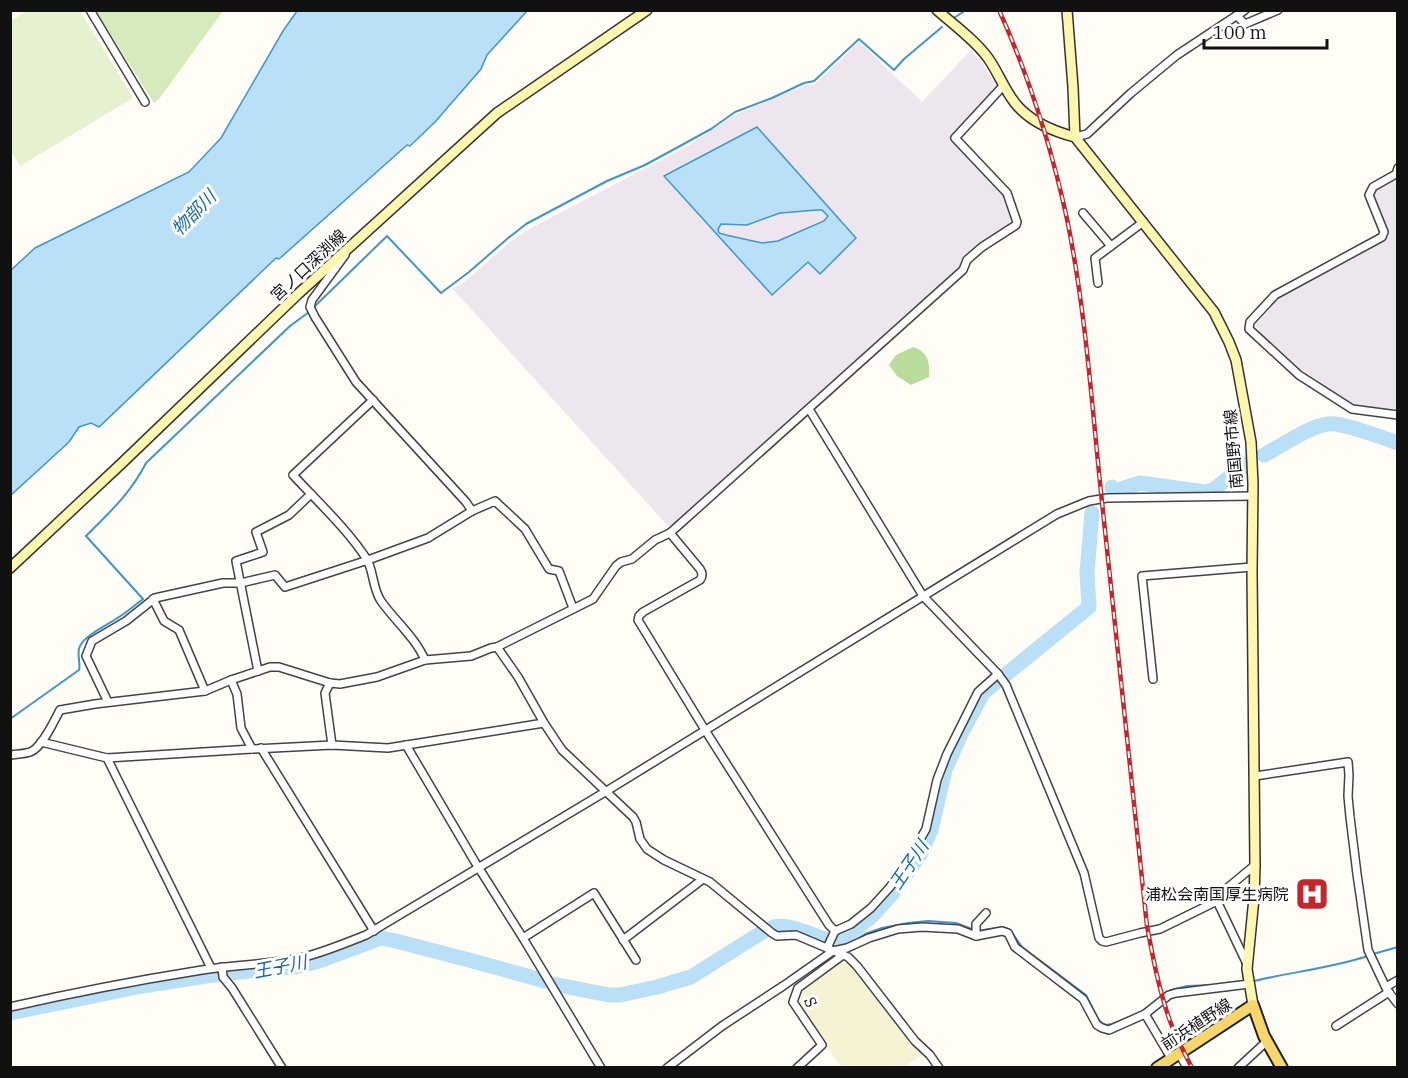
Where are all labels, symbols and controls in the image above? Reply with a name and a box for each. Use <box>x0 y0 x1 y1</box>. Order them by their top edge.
scale bar <box>1204 12 1327 50</box>
text: 100 m <box>1213 21 1267 44</box>
water label: 物部川 <box>167 184 222 240</box>
street label: 宮ノ口深渕線 <box>266 225 350 305</box>
street label: 南国野市線 <box>1220 408 1246 490</box>
water label: 王子川 <box>884 834 934 894</box>
hospital icon: 浦松会南国厚生病院 <box>1294 876 1330 912</box>
place label: 浦松会南国厚生病院 <box>1145 884 1289 904</box>
water label: 王子川 <box>251 950 311 983</box>
street label: S <box>800 994 822 1010</box>
street label: 前浜植野線 <box>1157 994 1235 1054</box>

